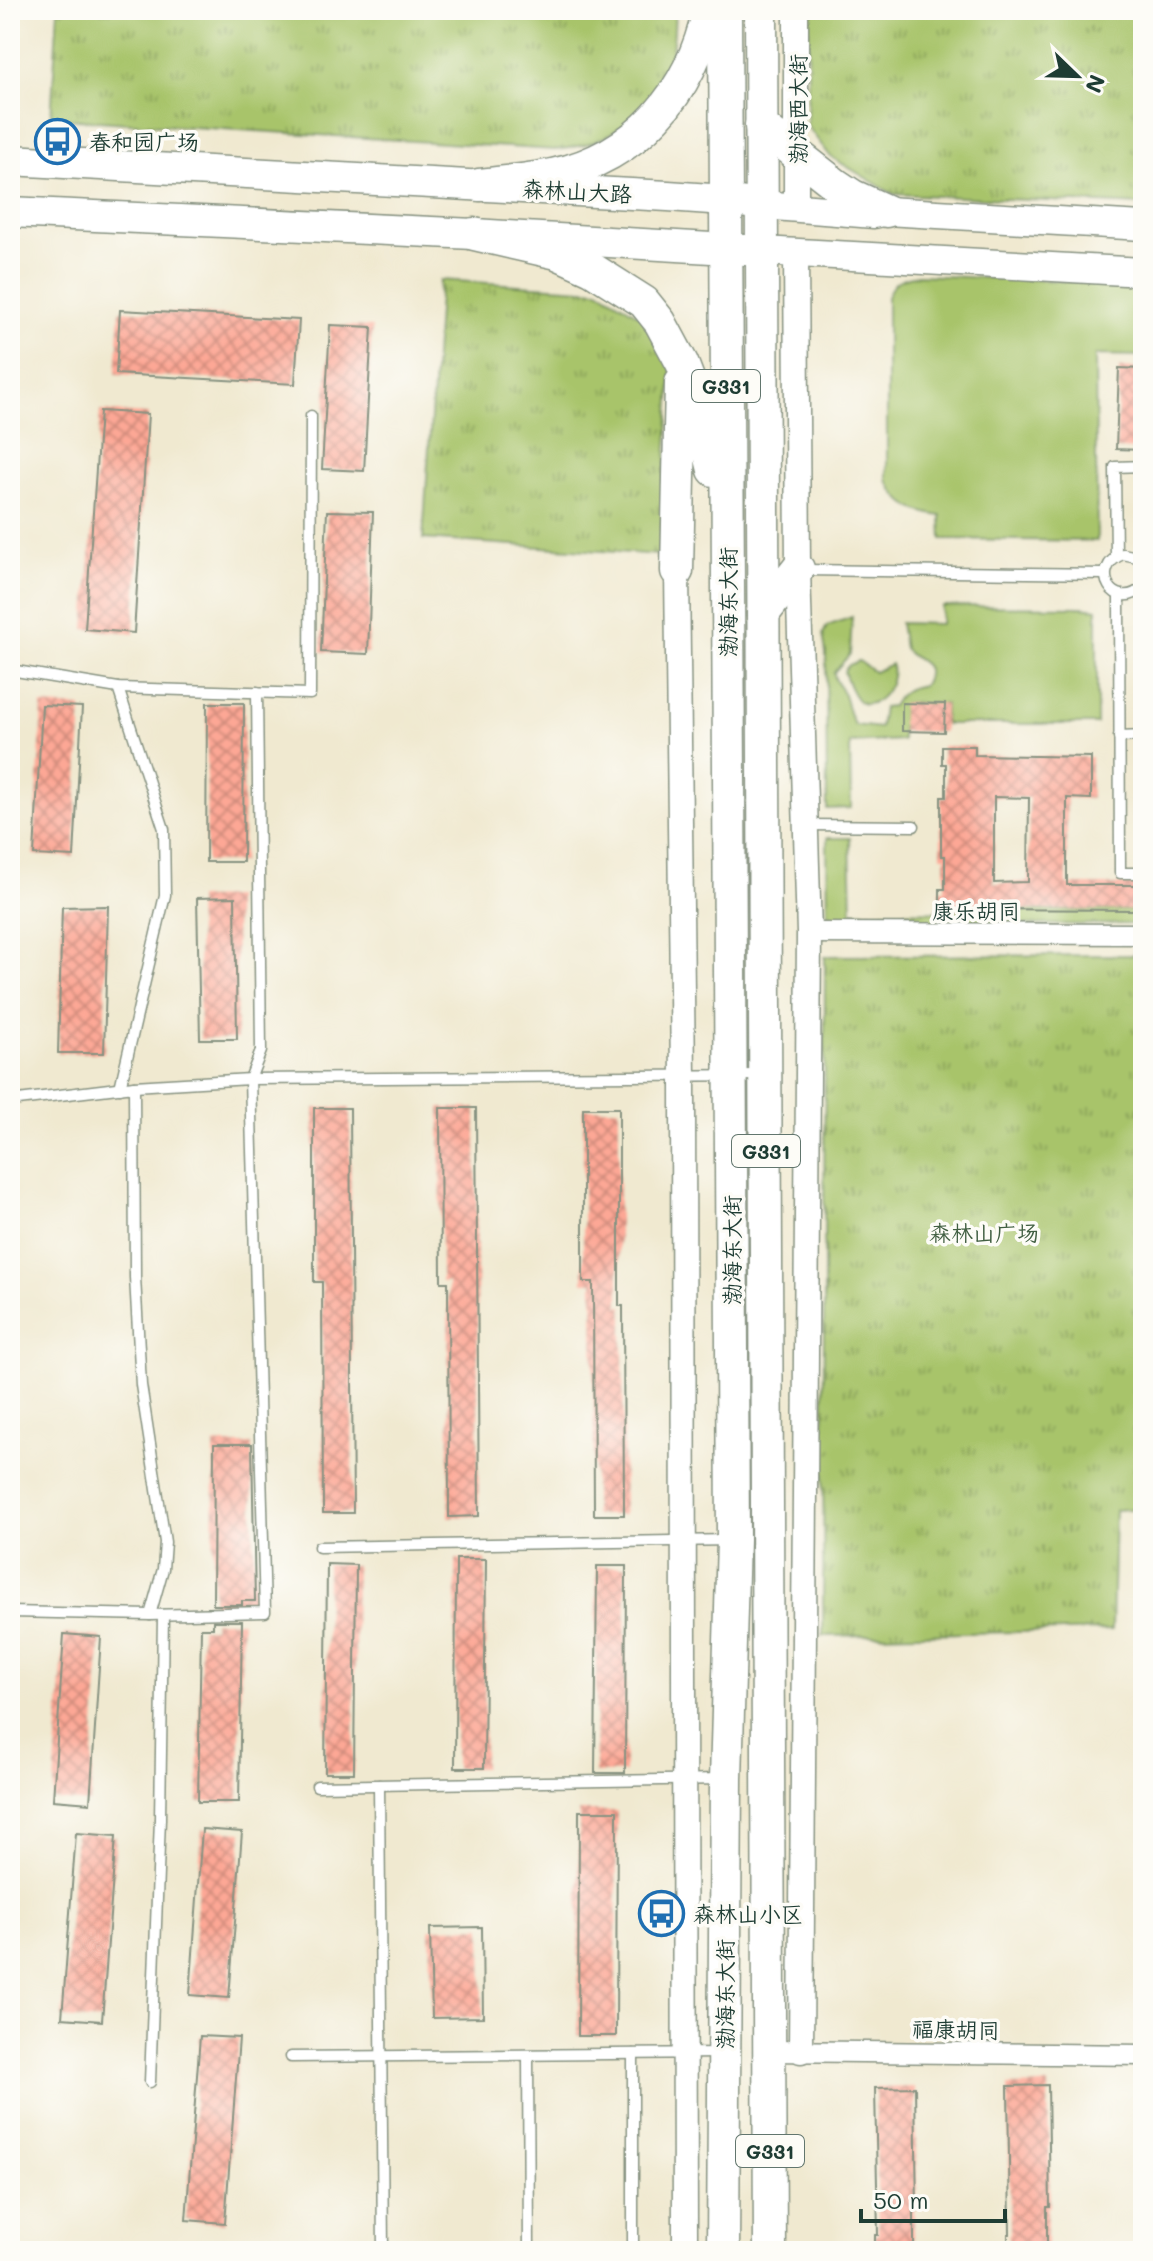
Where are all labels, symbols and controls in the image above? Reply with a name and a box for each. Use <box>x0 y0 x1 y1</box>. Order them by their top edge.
north arrow <box>1037 36 1117 116</box>
street label: 渤海西大街 <box>783 54 812 164</box>
text: N <box>1079 71 1112 97</box>
bus stop icon: 春和园广场 <box>34 117 82 165</box>
place label: 春和园广场 <box>89 127 199 156</box>
street label: 森林山大路 <box>521 174 633 208</box>
road number: G331 <box>692 370 760 402</box>
street label: 渤海东大街 <box>713 547 742 657</box>
street label: 康乐胡同 <box>932 896 1020 925</box>
road number: G331 <box>732 1135 800 1167</box>
street label: 渤海东大街 <box>717 1195 746 1305</box>
park label: 森林山广场 <box>929 1218 1039 1247</box>
bus stop icon: 森林山小区 <box>638 1889 686 1937</box>
place label: 森林山小区 <box>693 1899 803 1928</box>
street label: 渤海东大街 <box>710 1939 739 2049</box>
street label: 福康胡同 <box>912 2014 1000 2044</box>
road number: G331 <box>736 2135 804 2167</box>
scale bar <box>861 2173 1005 2223</box>
text: 50 m <box>873 2184 929 2215</box>

